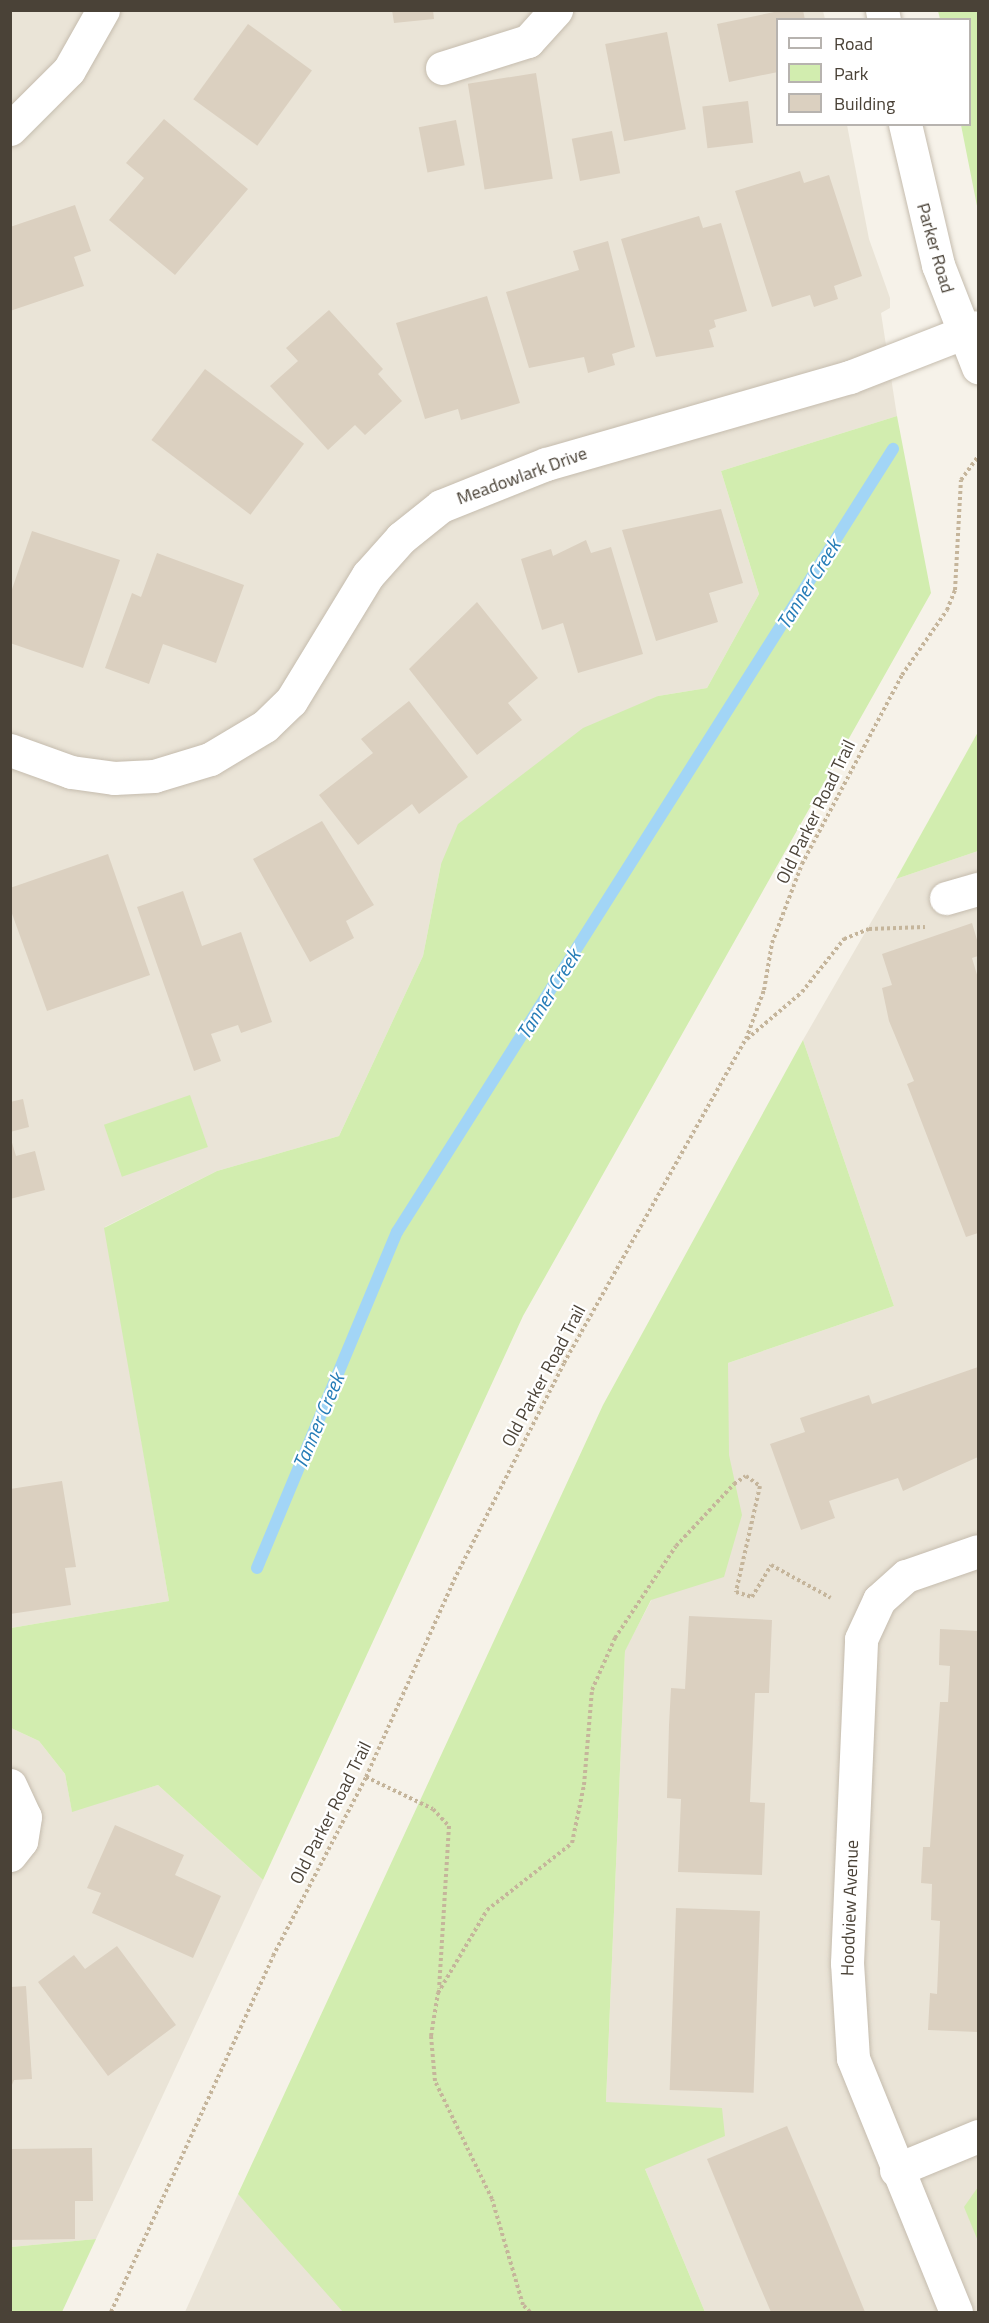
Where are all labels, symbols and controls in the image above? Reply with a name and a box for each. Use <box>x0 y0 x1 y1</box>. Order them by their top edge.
legend <box>776 18 971 126</box>
text: Road <box>834 30 873 57</box>
text: Park <box>834 60 868 87</box>
text: Building <box>834 90 895 117</box>
street label: Parker Road <box>912 201 958 295</box>
street label: Meadowlark Drive <box>454 442 590 510</box>
water label: Tanner Creek <box>771 535 845 633</box>
street label: Old Parker Road Trail <box>772 737 860 887</box>
water label: Tanner Creek <box>511 945 585 1043</box>
street label: Old Parker Road Trail <box>498 1302 590 1450</box>
water label: Tanner Creek <box>287 1370 349 1472</box>
street label: Old Parker Road Trail <box>286 1738 376 1888</box>
street label: Hoodview Avenue <box>837 1840 863 1976</box>

